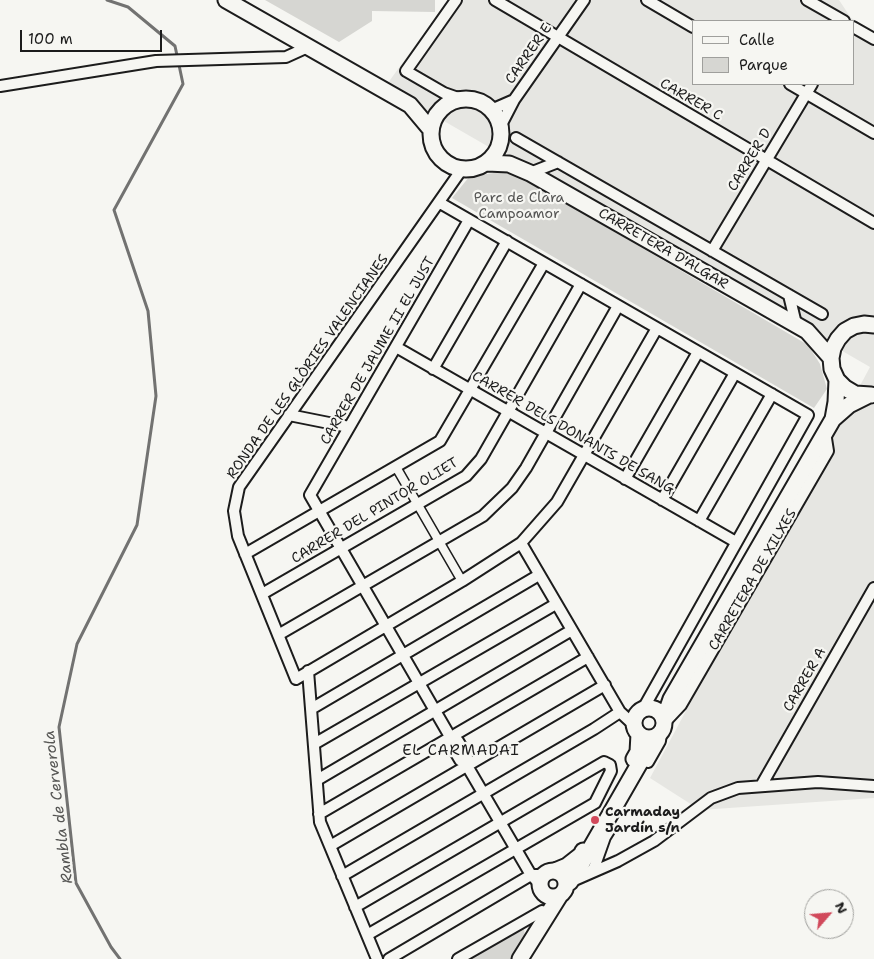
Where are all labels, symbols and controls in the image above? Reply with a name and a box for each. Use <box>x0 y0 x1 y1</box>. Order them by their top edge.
scale bar <box>22 20 165 52</box>
legend <box>692 20 854 85</box>
street label: CARRER E <box>502 21 556 87</box>
text: 100 m <box>28 29 73 49</box>
text: Calle <box>739 30 775 50</box>
text: Parque <box>739 55 788 75</box>
street label: CARRER C <box>657 75 725 125</box>
street label: CARRER D <box>725 126 775 194</box>
park label: Parc de Clara Campoamor <box>474 190 564 222</box>
street label: CARRETERA D'ALGAR <box>595 205 731 293</box>
street label: RONDA DE LES GLÒRIES VALENCIANES <box>224 252 392 482</box>
street label: CARRER DE JAUME II EL JUST <box>317 254 439 448</box>
street label: CARRER DELS DONANTS DE SANG <box>469 368 677 498</box>
street label: CARRER DEL PINTOR OLIET <box>289 454 461 568</box>
street label: CARRETERA DE XILXES <box>706 506 800 654</box>
street label: CARRER A <box>780 645 830 715</box>
water label: Rambla de Cerverola <box>41 729 77 885</box>
district label: EL CARMADAI <box>401 742 521 760</box>
place label: Carmaday Jardín s/n <box>605 804 680 836</box>
marker: Carmaday Jardín s/n <box>589 814 601 826</box>
north arrow <box>804 889 854 939</box>
text: N <box>831 899 852 917</box>

